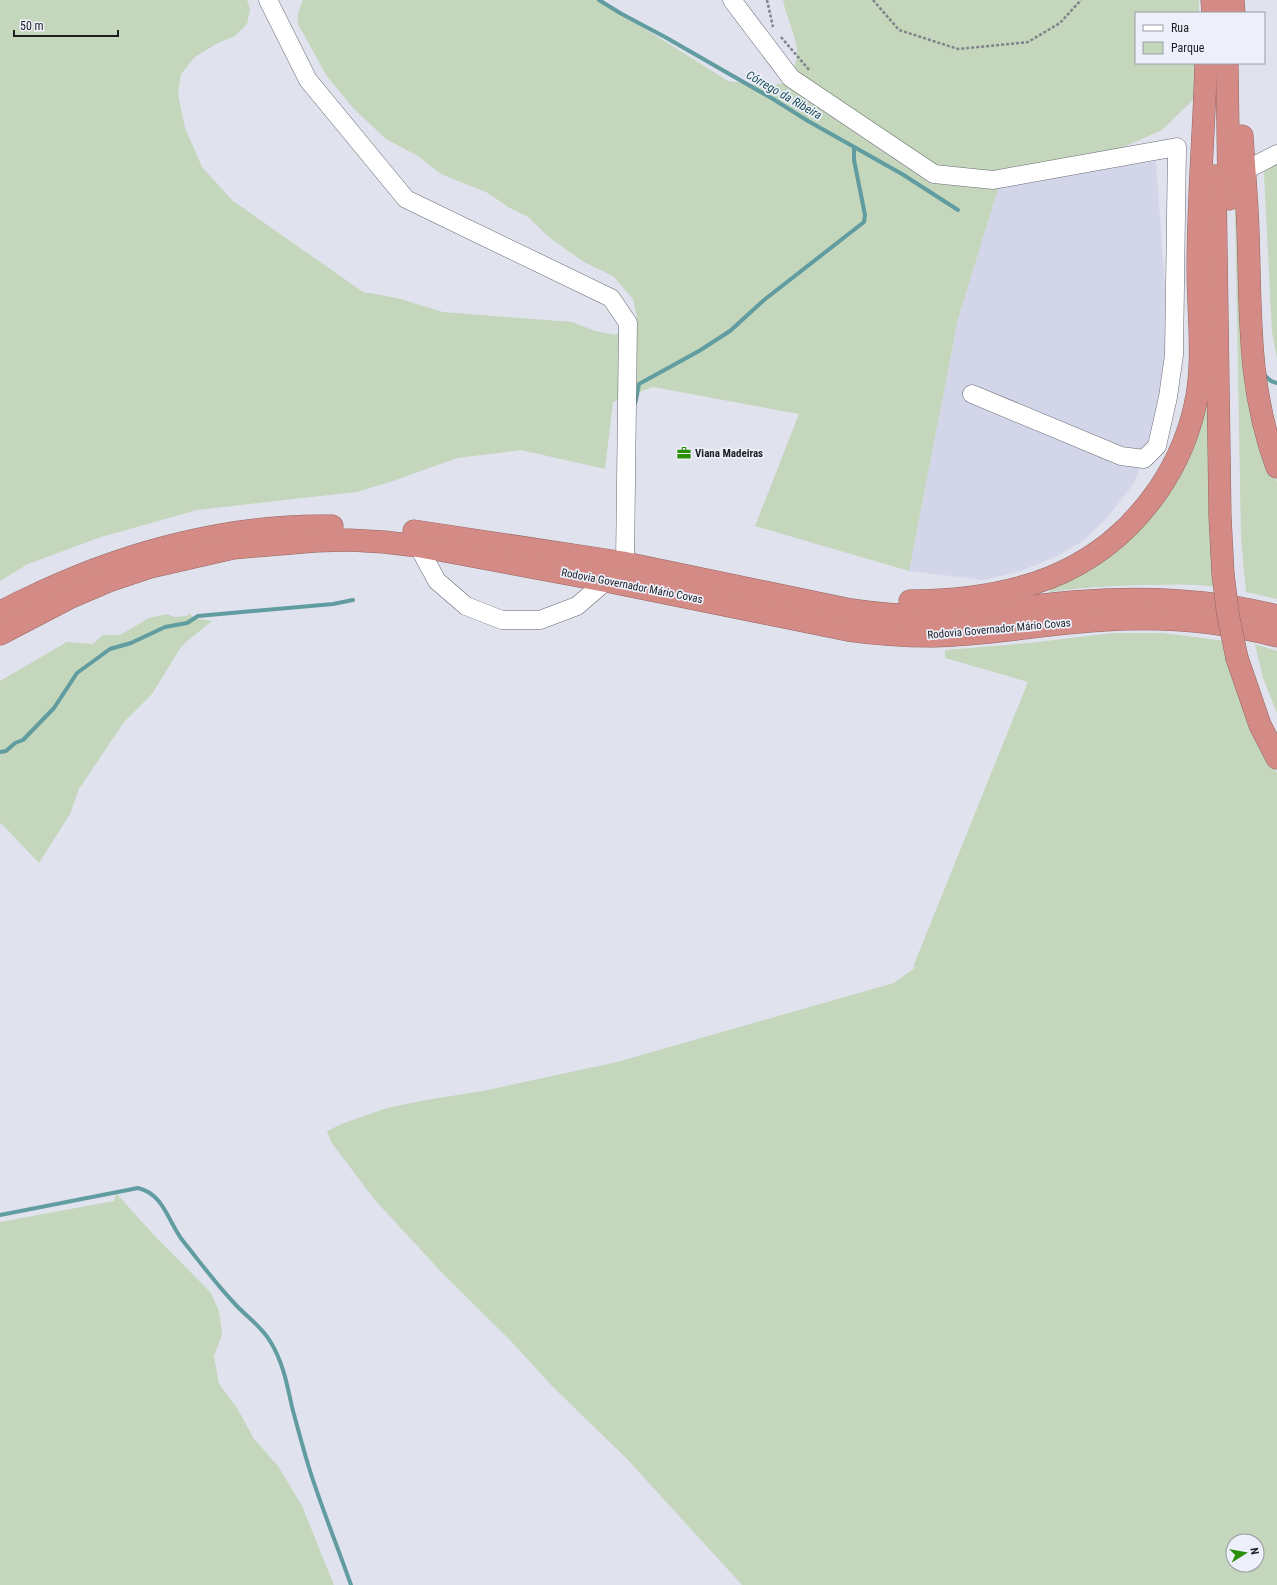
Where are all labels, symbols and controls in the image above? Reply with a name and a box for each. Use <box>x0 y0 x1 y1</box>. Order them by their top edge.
scale bar <box>14 12 118 38</box>
legend <box>1135 12 1265 64</box>
text: 50 m <box>20 19 44 33</box>
text: Rua <box>1171 21 1189 35</box>
text: Parque <box>1171 41 1205 55</box>
water label: Córrego da Ribeira <box>744 68 824 122</box>
office icon: Viana Madeiras <box>676 445 692 461</box>
place label: Viana Madeiras <box>695 447 763 460</box>
street label: Rodovia Governador Mário Covas <box>560 566 704 606</box>
street label: Rodovia Governador Mário Covas <box>927 616 1071 642</box>
north arrow <box>1225 1533 1265 1573</box>
text: N <box>1247 1547 1261 1556</box>

